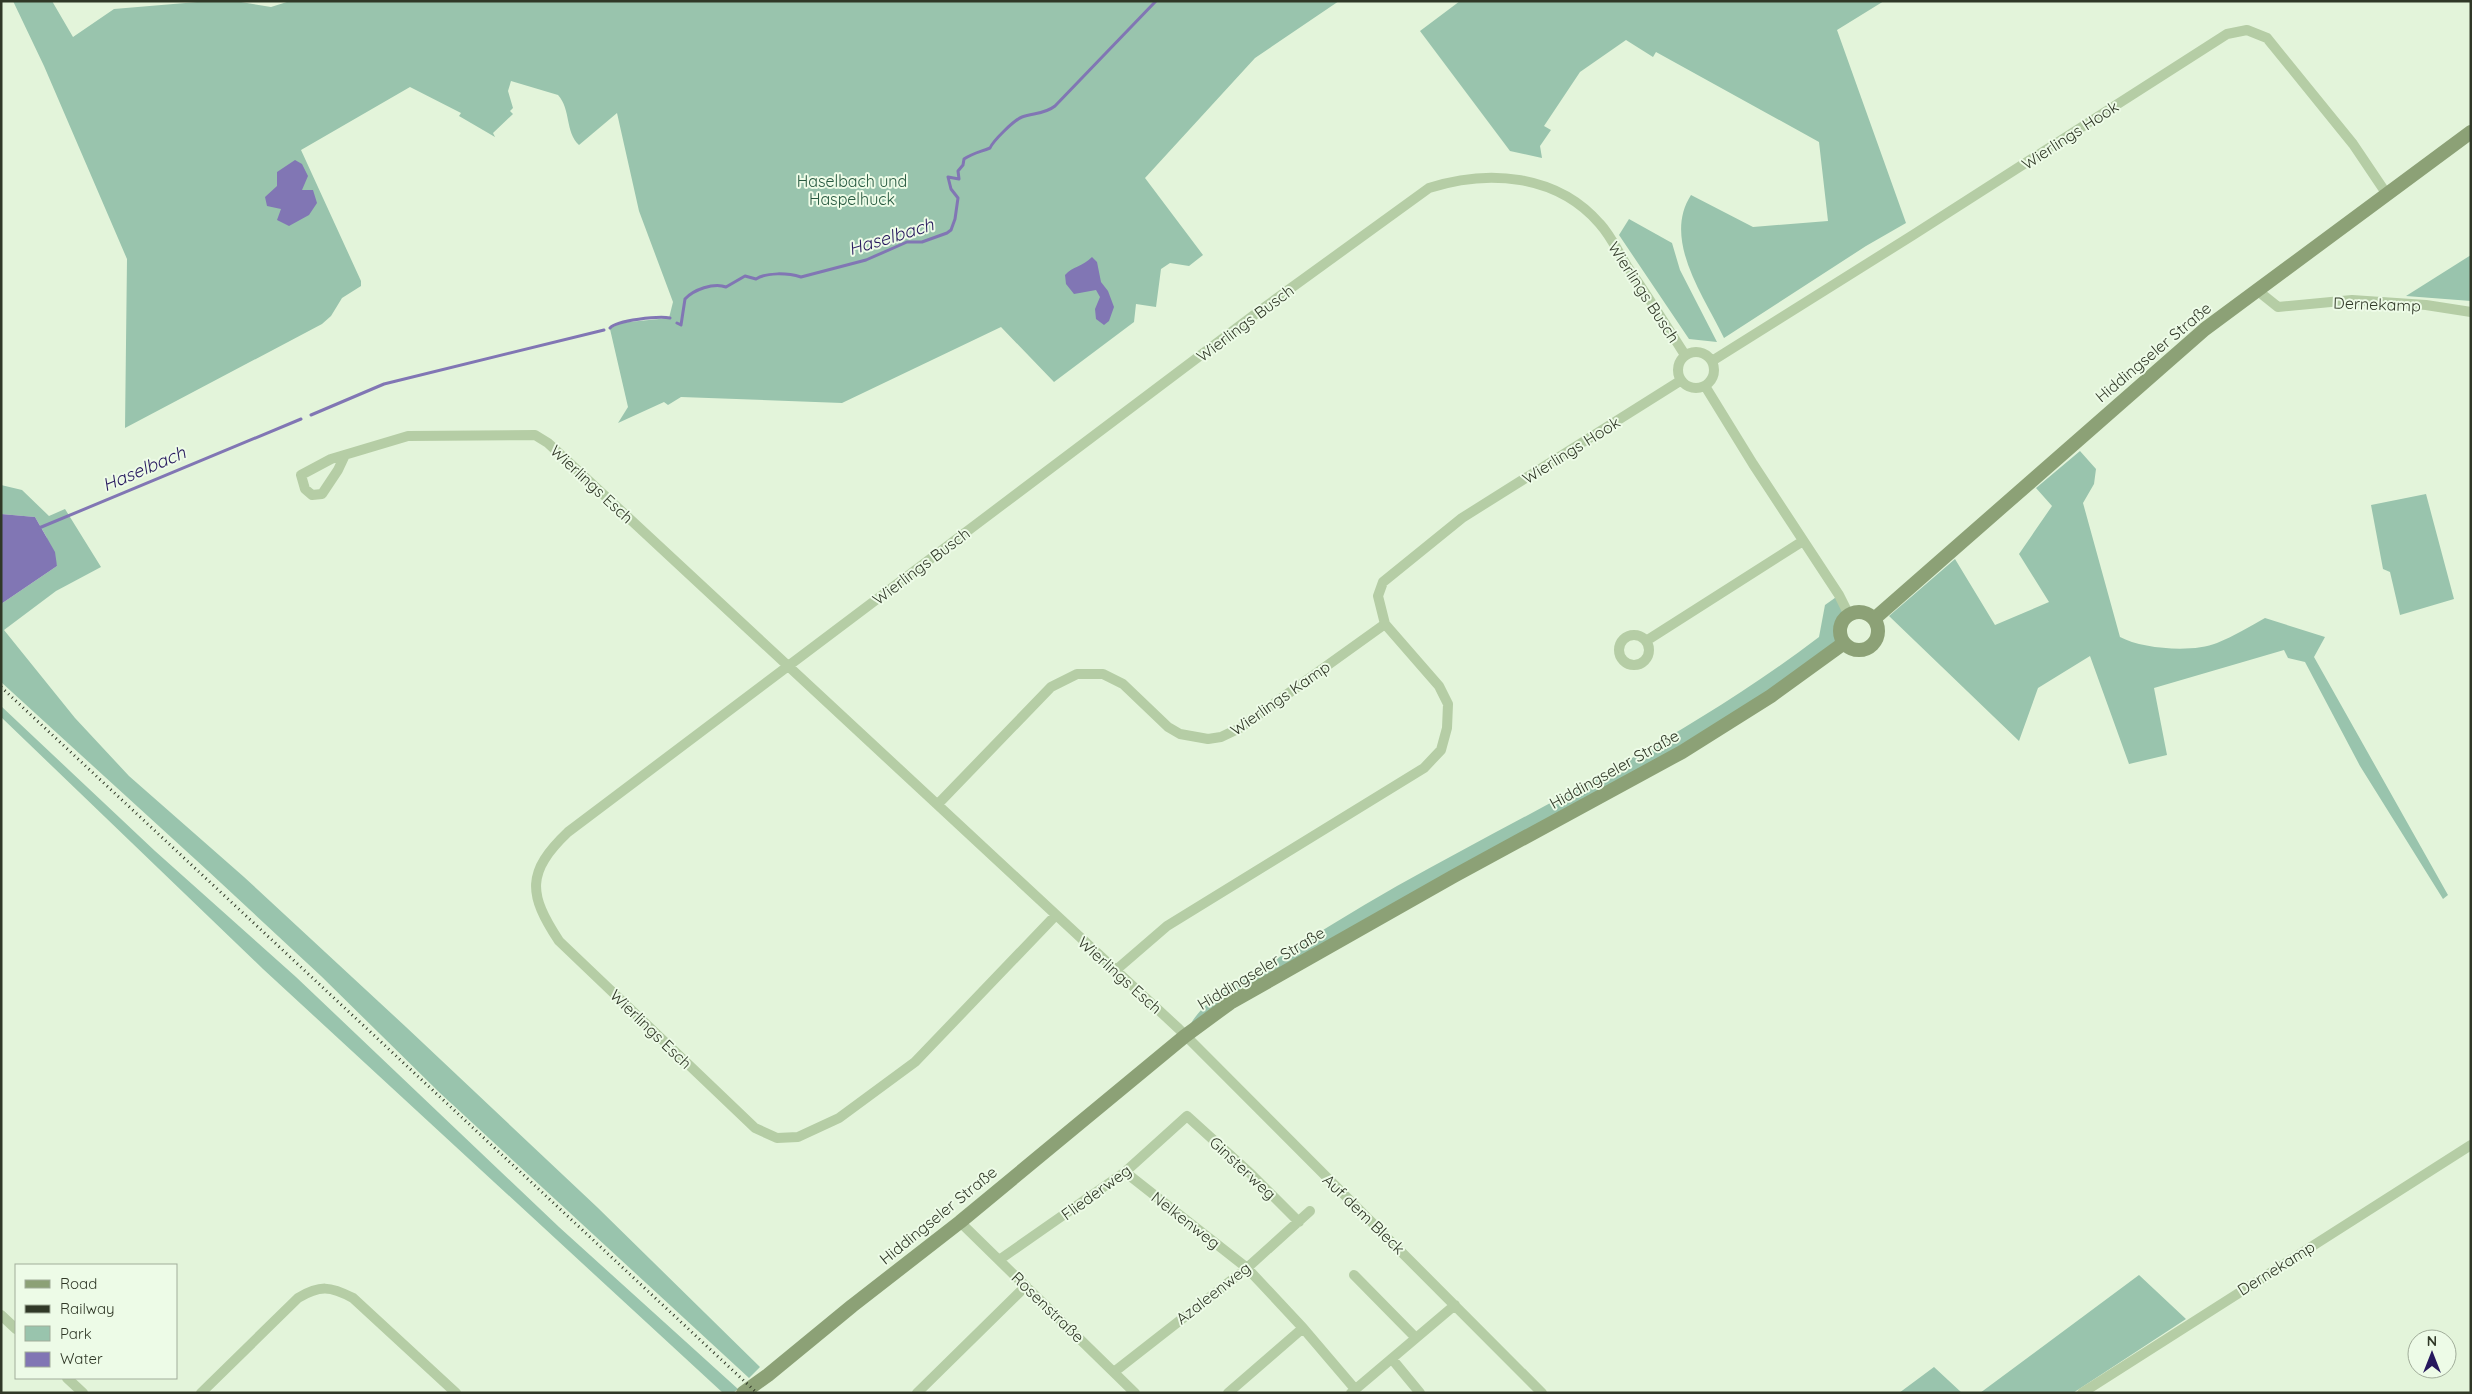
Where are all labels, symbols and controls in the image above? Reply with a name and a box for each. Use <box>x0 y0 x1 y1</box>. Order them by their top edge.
street label: Wierlings Hook <box>2018 96 2122 174</box>
park label: Haselbach und Haspelhuck <box>797 171 907 209</box>
water label: Haselbach <box>845 212 937 260</box>
street label: Wierlings Busch <box>1604 238 1684 346</box>
street label: Wierlings Busch <box>1192 280 1298 366</box>
street label: Dernekamp <box>2333 292 2421 316</box>
street label: Hiddingseler Straße <box>2091 298 2215 406</box>
street label: Wierlings Hook <box>1518 412 1624 488</box>
water label: Haselbach <box>99 440 190 496</box>
street label: Wierlings Esch <box>546 441 638 527</box>
street label: Wierlings Busch <box>868 523 974 609</box>
street label: Wierlings Kamp <box>1226 656 1334 740</box>
street label: Hiddingseler Straße <box>1546 725 1682 813</box>
street label: Hiddingseler Straße <box>1194 922 1328 1014</box>
street label: Wierlings Esch <box>1074 932 1166 1018</box>
street label: Wierlings Esch <box>606 985 696 1073</box>
street label: Ginsterweg <box>1206 1132 1280 1204</box>
street label: Fliederweg <box>1057 1160 1135 1224</box>
street label: Hiddingseler Straße <box>875 1162 1001 1268</box>
street label: Auf dem Bleck <box>1319 1170 1409 1258</box>
street label: Nelkenweg <box>1148 1187 1224 1253</box>
street label: Dernekamp <box>2234 1236 2318 1300</box>
street label: Azaleenweg <box>1172 1258 1254 1328</box>
legend <box>15 1264 178 1379</box>
street label: Rosenstraße <box>1007 1267 1089 1347</box>
text: Road <box>60 1274 97 1293</box>
text: Railway <box>60 1299 115 1318</box>
text: Park <box>60 1324 92 1343</box>
north arrow <box>2407 1329 2457 1379</box>
text: N <box>2427 1332 2437 1350</box>
text: Water <box>60 1349 103 1368</box>

